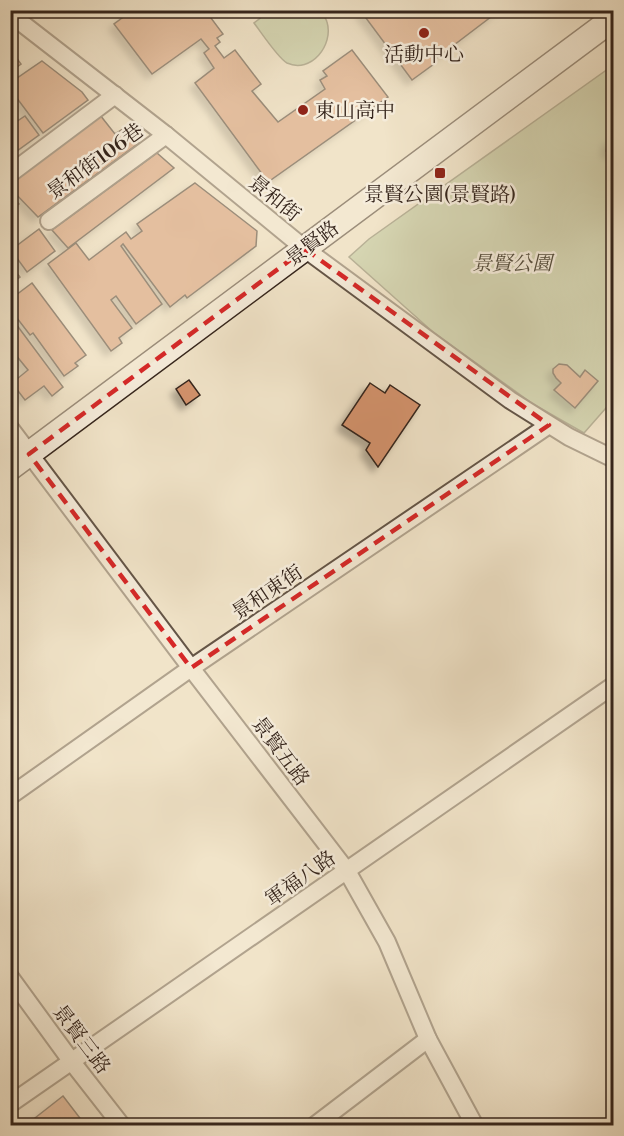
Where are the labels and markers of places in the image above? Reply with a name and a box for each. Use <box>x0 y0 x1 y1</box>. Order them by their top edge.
marker: 活動中心 <box>417 26 431 40</box>
place label: 活動中心 <box>384 43 464 68</box>
place label: 東山高中 <box>315 99 395 124</box>
marker: 東山高中 <box>296 103 310 117</box>
marker: 景賢公園(景賢路) <box>433 166 447 180</box>
place label: 景賢公園(景賢路) <box>364 183 516 208</box>

